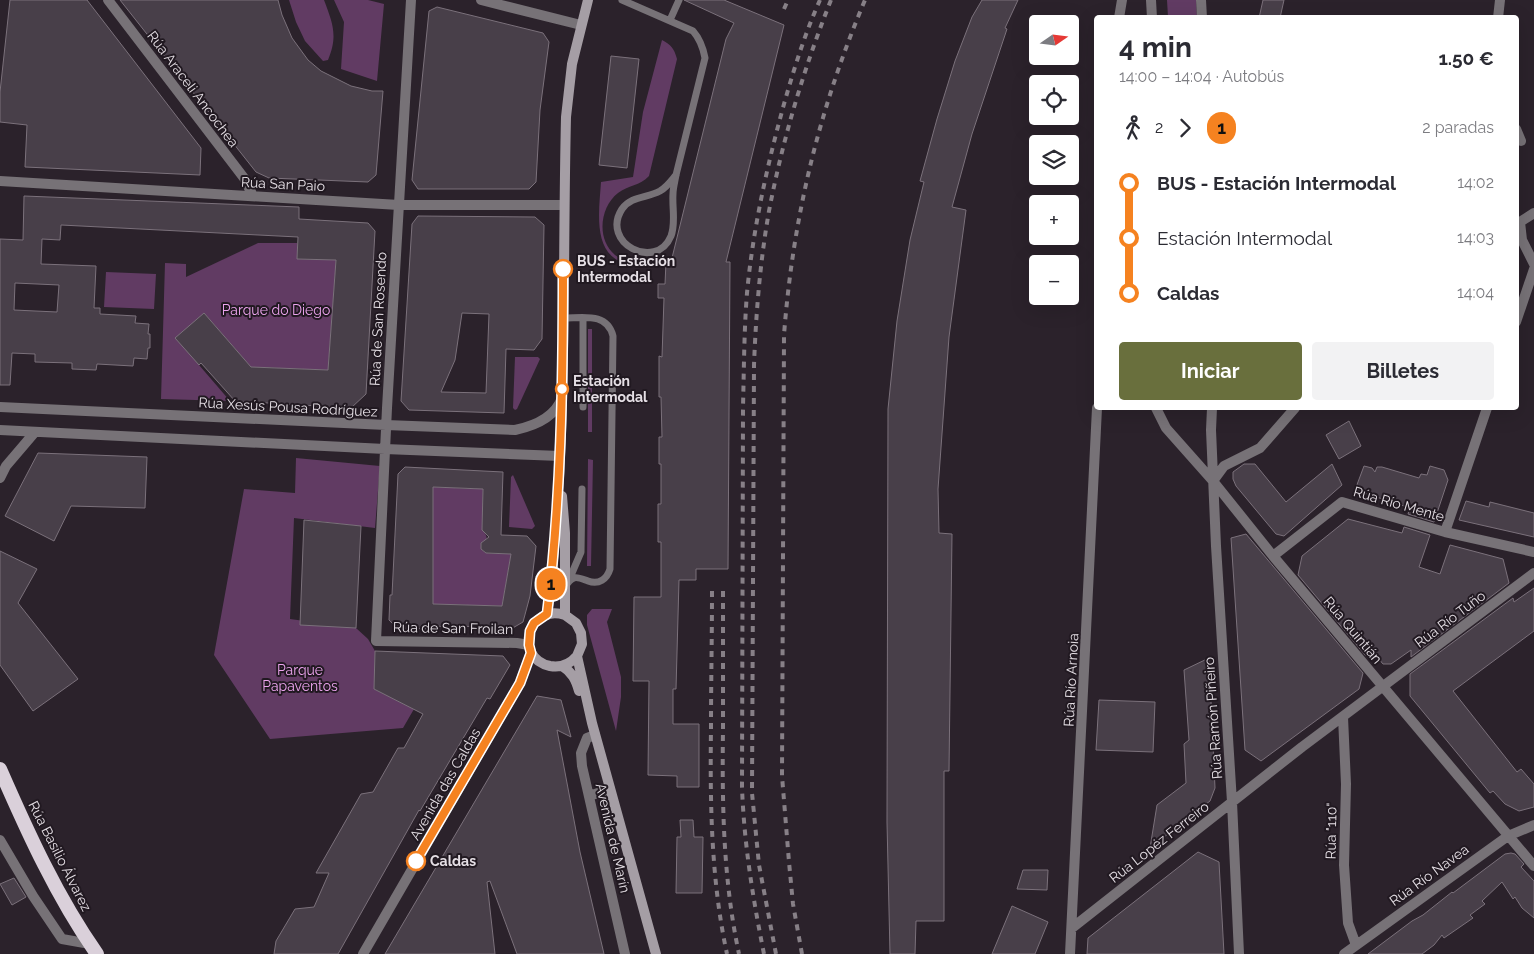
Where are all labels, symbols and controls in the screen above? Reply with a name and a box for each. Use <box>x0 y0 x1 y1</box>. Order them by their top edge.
north arrow <box>1029 15 1079 65</box>
map controls <box>1029 15 1079 305</box>
street label: Rúa Araceli Ancochea <box>144 28 242 150</box>
text: 4 min <box>1119 31 1192 64</box>
text: 1.50 € <box>1438 47 1494 69</box>
text: 14:00 – 14:04 · Autobús <box>1119 67 1284 86</box>
button: locate <box>1029 75 1079 125</box>
icon: walk <box>1119 114 1147 142</box>
icon: forward <box>1171 114 1199 142</box>
text: 1 <box>1217 117 1226 138</box>
text: 2 <box>1155 118 1163 137</box>
text: 2 paradas <box>1422 118 1494 137</box>
button: layers <box>1029 135 1079 185</box>
text: BUS - Estación Intermodal <box>1157 172 1396 194</box>
text: 14:02 <box>1457 173 1494 192</box>
street label: Rúa San Paio <box>241 174 325 194</box>
button: + <box>1029 195 1079 245</box>
text: Estación Intermodal <box>1157 227 1332 249</box>
text: 14:03 <box>1457 228 1494 247</box>
street label: Rúa de San Rosendo <box>366 252 390 386</box>
place label: BUS - Estación Intermodal <box>577 253 675 285</box>
button: − <box>1029 255 1079 305</box>
marker: BUS - Estación Intermodal <box>553 259 573 279</box>
text: Caldas <box>1157 282 1220 304</box>
text: 14:04 <box>1457 283 1494 302</box>
park label: Parque do Diego <box>222 302 330 318</box>
button: Iniciar <box>1119 342 1302 400</box>
button: Billetes <box>1312 342 1494 400</box>
place label: Estación Intermodal <box>573 373 648 405</box>
marker: Estación Intermodal <box>555 382 569 396</box>
street label: Rúa Xesús Pousa Rodríguez <box>198 394 378 420</box>
street label: Rúa Río Mente <box>1352 483 1446 525</box>
line badge: 1 <box>535 568 567 600</box>
text: 1 <box>547 573 555 594</box>
street label: Rúa Río Tuño <box>1412 587 1488 651</box>
street label: Rúa Quintián <box>1321 593 1385 667</box>
street label: Rúa de San Froilan <box>393 619 513 637</box>
street label: Rúa Río Arnoia <box>1061 633 1081 727</box>
street label: Rúa Ramón Piñeiro <box>1201 656 1225 780</box>
park label: Parque Papaventos <box>262 662 338 694</box>
street label: Avenida das Caldas <box>406 725 484 843</box>
street label: Avenida de Marín <box>593 782 633 894</box>
street label: Rúa Basilio Álvarez <box>25 798 96 914</box>
street label: Rúa Lopéz Ferreiro <box>1106 798 1212 886</box>
street label: Rúa "110" <box>1323 802 1339 860</box>
street label: Rúa Río Navea <box>1386 841 1472 909</box>
marker: Caldas <box>406 851 426 871</box>
place label: Caldas <box>430 853 476 869</box>

